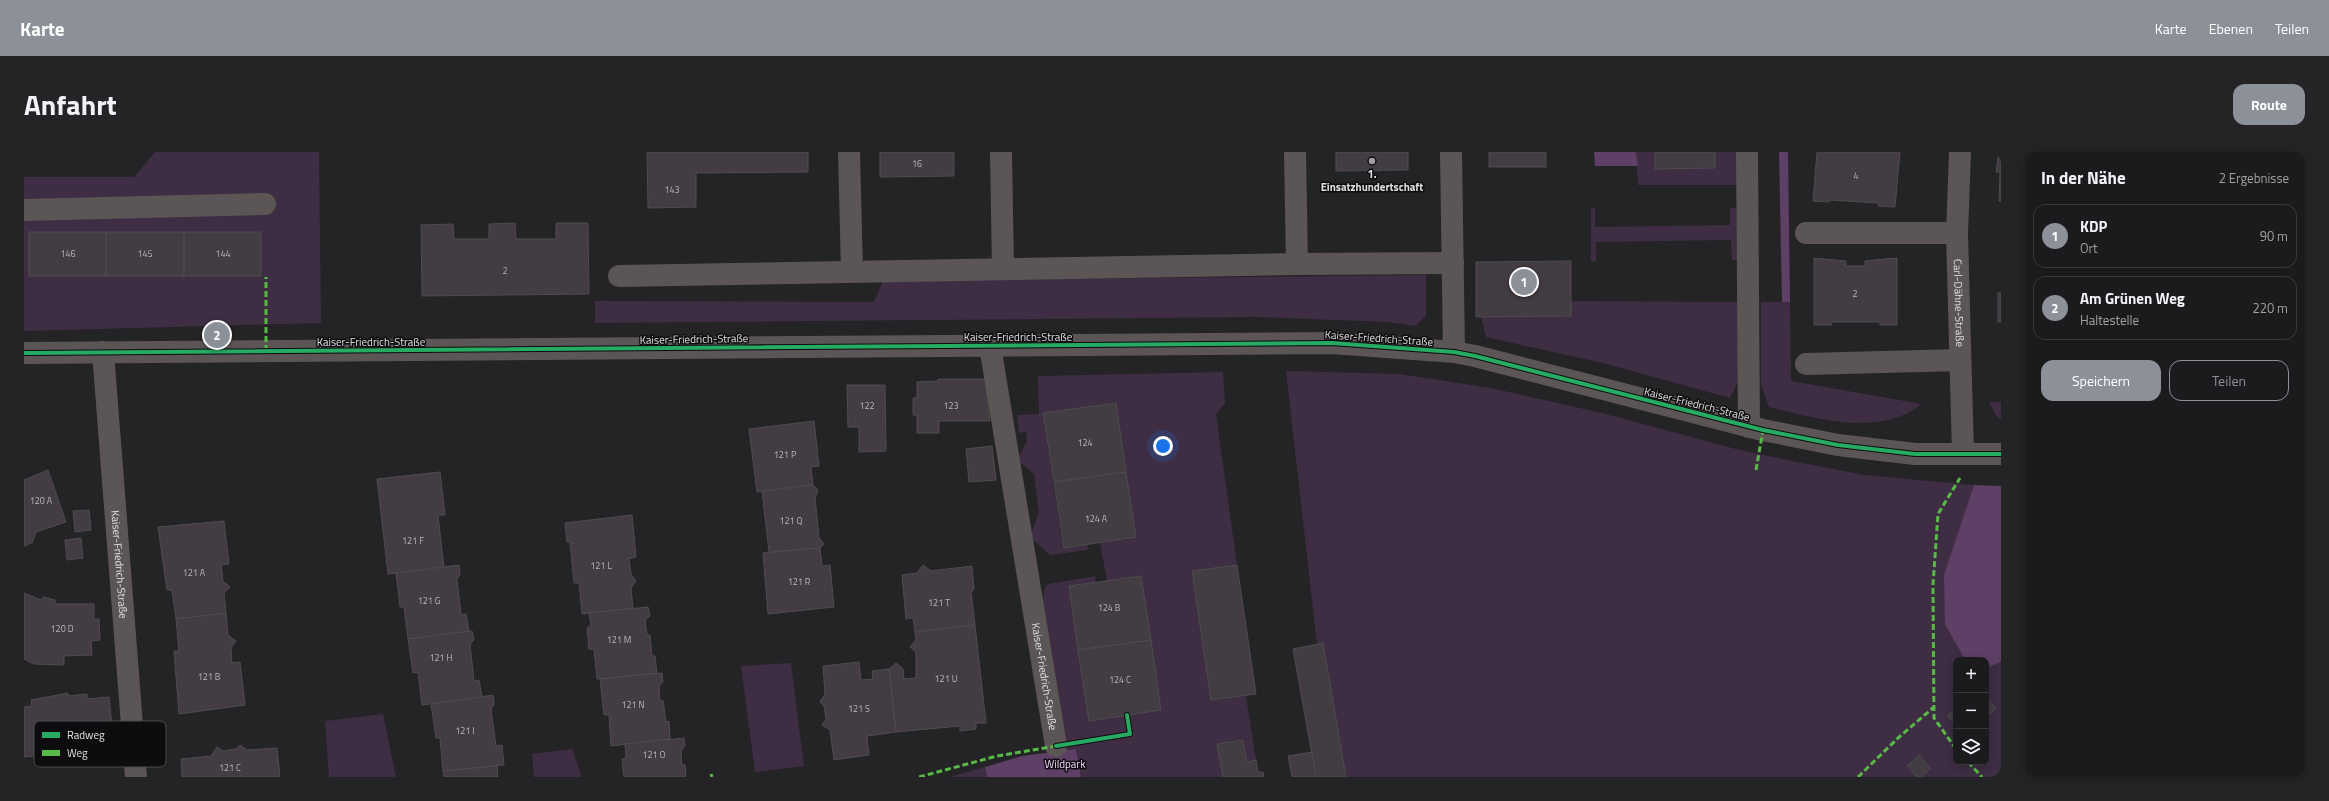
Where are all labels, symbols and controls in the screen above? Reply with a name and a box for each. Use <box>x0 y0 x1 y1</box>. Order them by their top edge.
text: Karte <box>20 14 65 43</box>
text: Karte <box>2155 18 2187 39</box>
text: Ebenen <box>2209 18 2253 39</box>
text: Teilen <box>2275 18 2309 39</box>
text: Anfahrt <box>24 83 117 126</box>
button: Route <box>2233 84 2305 125</box>
marker: 1. Einsatzhundertschaft <box>1367 156 1377 166</box>
house number: 16 <box>912 157 922 170</box>
text: In der Nähe <box>2041 165 2126 191</box>
place label: 1. Einsatzhundertschaft <box>1321 166 1423 195</box>
text: 2 Ergebnisse <box>2219 168 2289 188</box>
house number: 4 <box>1853 169 1859 182</box>
house number: 143 <box>664 183 680 196</box>
text: KDP <box>2080 215 2107 238</box>
text: 1 <box>2051 226 2059 246</box>
text: 90 m <box>2260 226 2288 246</box>
text: Ort <box>2080 238 2098 258</box>
house number: 146 <box>60 247 76 260</box>
house number: 145 <box>137 247 153 260</box>
house number: 144 <box>215 247 231 260</box>
street label: Carl-Dähne-Straße <box>1950 259 1968 348</box>
house number: 2 <box>502 264 508 277</box>
pin: 1 <box>1511 267 1537 297</box>
house number: 2 <box>1852 287 1858 300</box>
text: Am Grünen Weg <box>2080 287 2185 310</box>
text: 2 <box>2051 298 2059 318</box>
text: 220 m <box>2252 298 2288 318</box>
text: Haltestelle <box>2080 310 2139 330</box>
pin: 2 <box>204 320 230 350</box>
street label: Kaiser-Friedrich-Straße <box>1324 326 1434 350</box>
street label: Kaiser-Friedrich-Straße <box>964 329 1073 345</box>
street label: Kaiser-Friedrich-Straße <box>640 330 749 348</box>
street label: Kaiser-Friedrich-Straße <box>317 334 426 350</box>
button: Speichern <box>2041 360 2161 401</box>
button: Teilen <box>2169 360 2289 401</box>
street label: Kaiser-Friedrich-Straße <box>1642 383 1752 425</box>
house number: 122 <box>859 399 875 412</box>
house number: 123 <box>943 399 959 412</box>
house number: 124 <box>1077 436 1093 449</box>
your location <box>1153 436 1173 456</box>
house number: 121 P <box>774 448 797 461</box>
house number: 120 A <box>30 494 53 507</box>
street label: Kaiser-Friedrich-Straße <box>107 510 132 620</box>
house number: 124 A <box>1085 512 1108 525</box>
house number: 121 Q <box>779 514 803 527</box>
house number: 121 F <box>402 534 424 547</box>
house number: 121 L <box>590 559 612 572</box>
house number: 121 A <box>183 566 206 579</box>
house number: 121 R <box>788 575 811 588</box>
house number: 121 G <box>418 594 440 607</box>
house number: 121 T <box>928 596 950 609</box>
house number: 124 B <box>1098 601 1121 614</box>
house number: 120 D <box>51 622 74 635</box>
street label: Kaiser-Friedrich-Straße <box>1028 622 1061 732</box>
house number: 121 M <box>607 633 631 646</box>
house number: 121 H <box>429 651 453 664</box>
map controls <box>1953 657 1989 765</box>
button: + <box>1953 657 1989 693</box>
house number: 121 B <box>198 670 221 683</box>
house number: 121 U <box>935 672 958 685</box>
house number: 124 C <box>1109 673 1131 686</box>
button: − <box>1953 693 1989 729</box>
house number: 121 N <box>621 698 645 711</box>
house number: 121 S <box>848 702 870 715</box>
legend <box>34 721 166 767</box>
house number: 121 I <box>455 724 475 737</box>
text: Radweg <box>67 727 105 743</box>
button: layers <box>1953 729 1989 765</box>
text: Weg <box>67 745 88 761</box>
house number: 121 O <box>642 748 666 761</box>
park label: Wildpark <box>1045 756 1086 772</box>
house number: 121 C <box>219 761 241 774</box>

